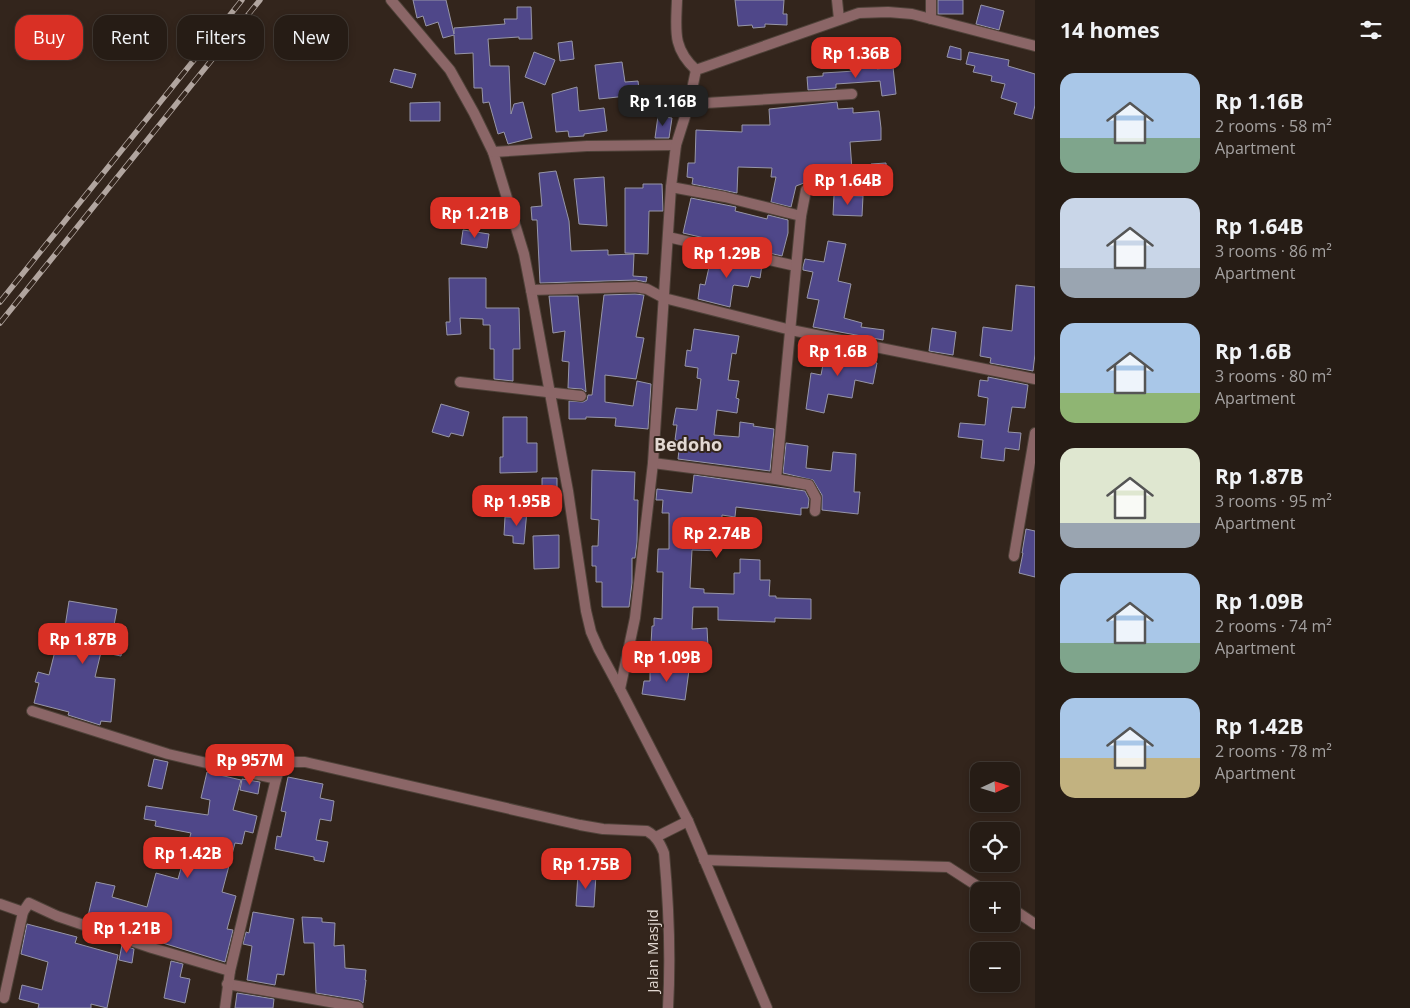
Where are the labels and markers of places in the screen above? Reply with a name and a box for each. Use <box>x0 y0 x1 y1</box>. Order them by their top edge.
pin: Rp 1.36B <box>804 36 908 79</box>
pin: Rp 1.16B <box>611 84 715 127</box>
pin: Rp 1.64B <box>796 164 900 206</box>
pin: Rp 1.21B <box>423 196 527 239</box>
pin: Rp 1.29B <box>675 236 779 279</box>
pin: Rp 1.6B <box>792 334 884 377</box>
pin: Rp 1.95B <box>465 484 569 527</box>
pin: Rp 2.74B <box>665 516 769 559</box>
pin: Rp 1.87B <box>31 622 135 665</box>
pin: Rp 1.09B <box>615 640 719 683</box>
pin: Rp 957M <box>204 744 296 786</box>
pin: Rp 1.42B <box>136 836 240 879</box>
pin: Rp 1.75B <box>534 848 638 890</box>
pin: Rp 1.21B <box>75 912 179 954</box>

